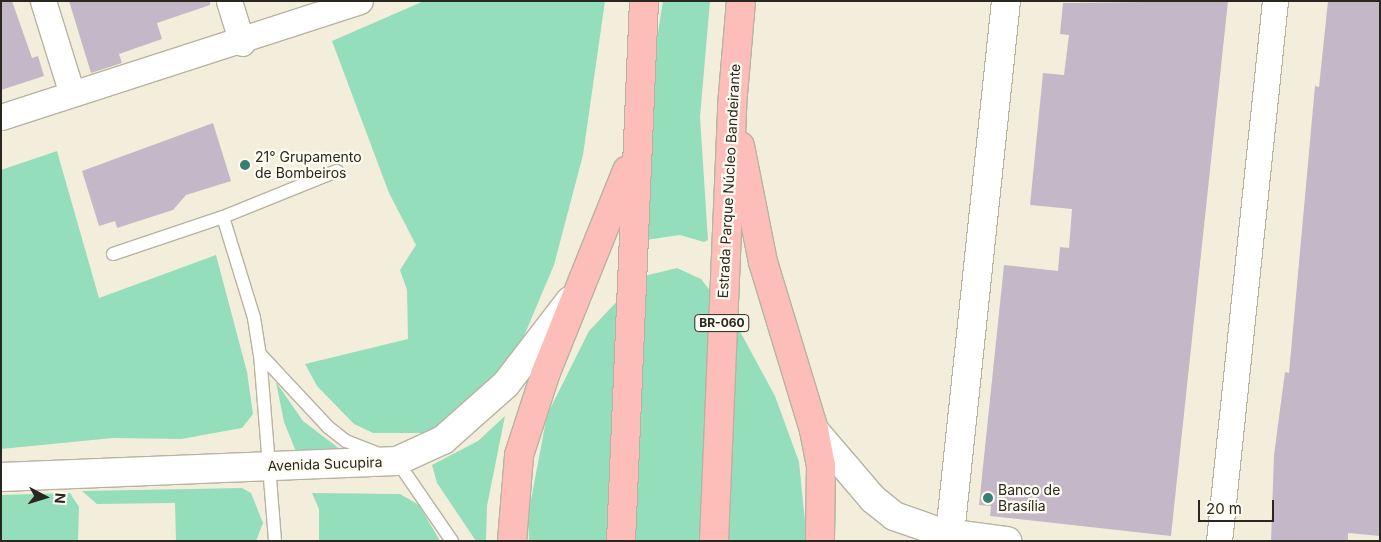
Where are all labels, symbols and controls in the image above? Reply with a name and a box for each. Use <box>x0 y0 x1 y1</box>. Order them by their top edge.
street label: Estrada Parque Núcleo Bandeirante <box>714 63 744 299</box>
place label: 21° Grupamento de Bombeiros <box>255 149 362 182</box>
marker: 21° Grupamento de Bombeiros <box>239 159 251 171</box>
road number: BR-060 <box>693 314 751 332</box>
street label: Avenida Sucupira <box>267 454 383 474</box>
north arrow <box>20 472 70 522</box>
place label: Banco de Brasília <box>998 482 1060 514</box>
scale bar <box>1201 490 1277 522</box>
text: N <box>52 492 69 504</box>
marker: Banco de Brasília <box>982 492 994 504</box>
text: 20 m <box>1206 499 1242 518</box>

